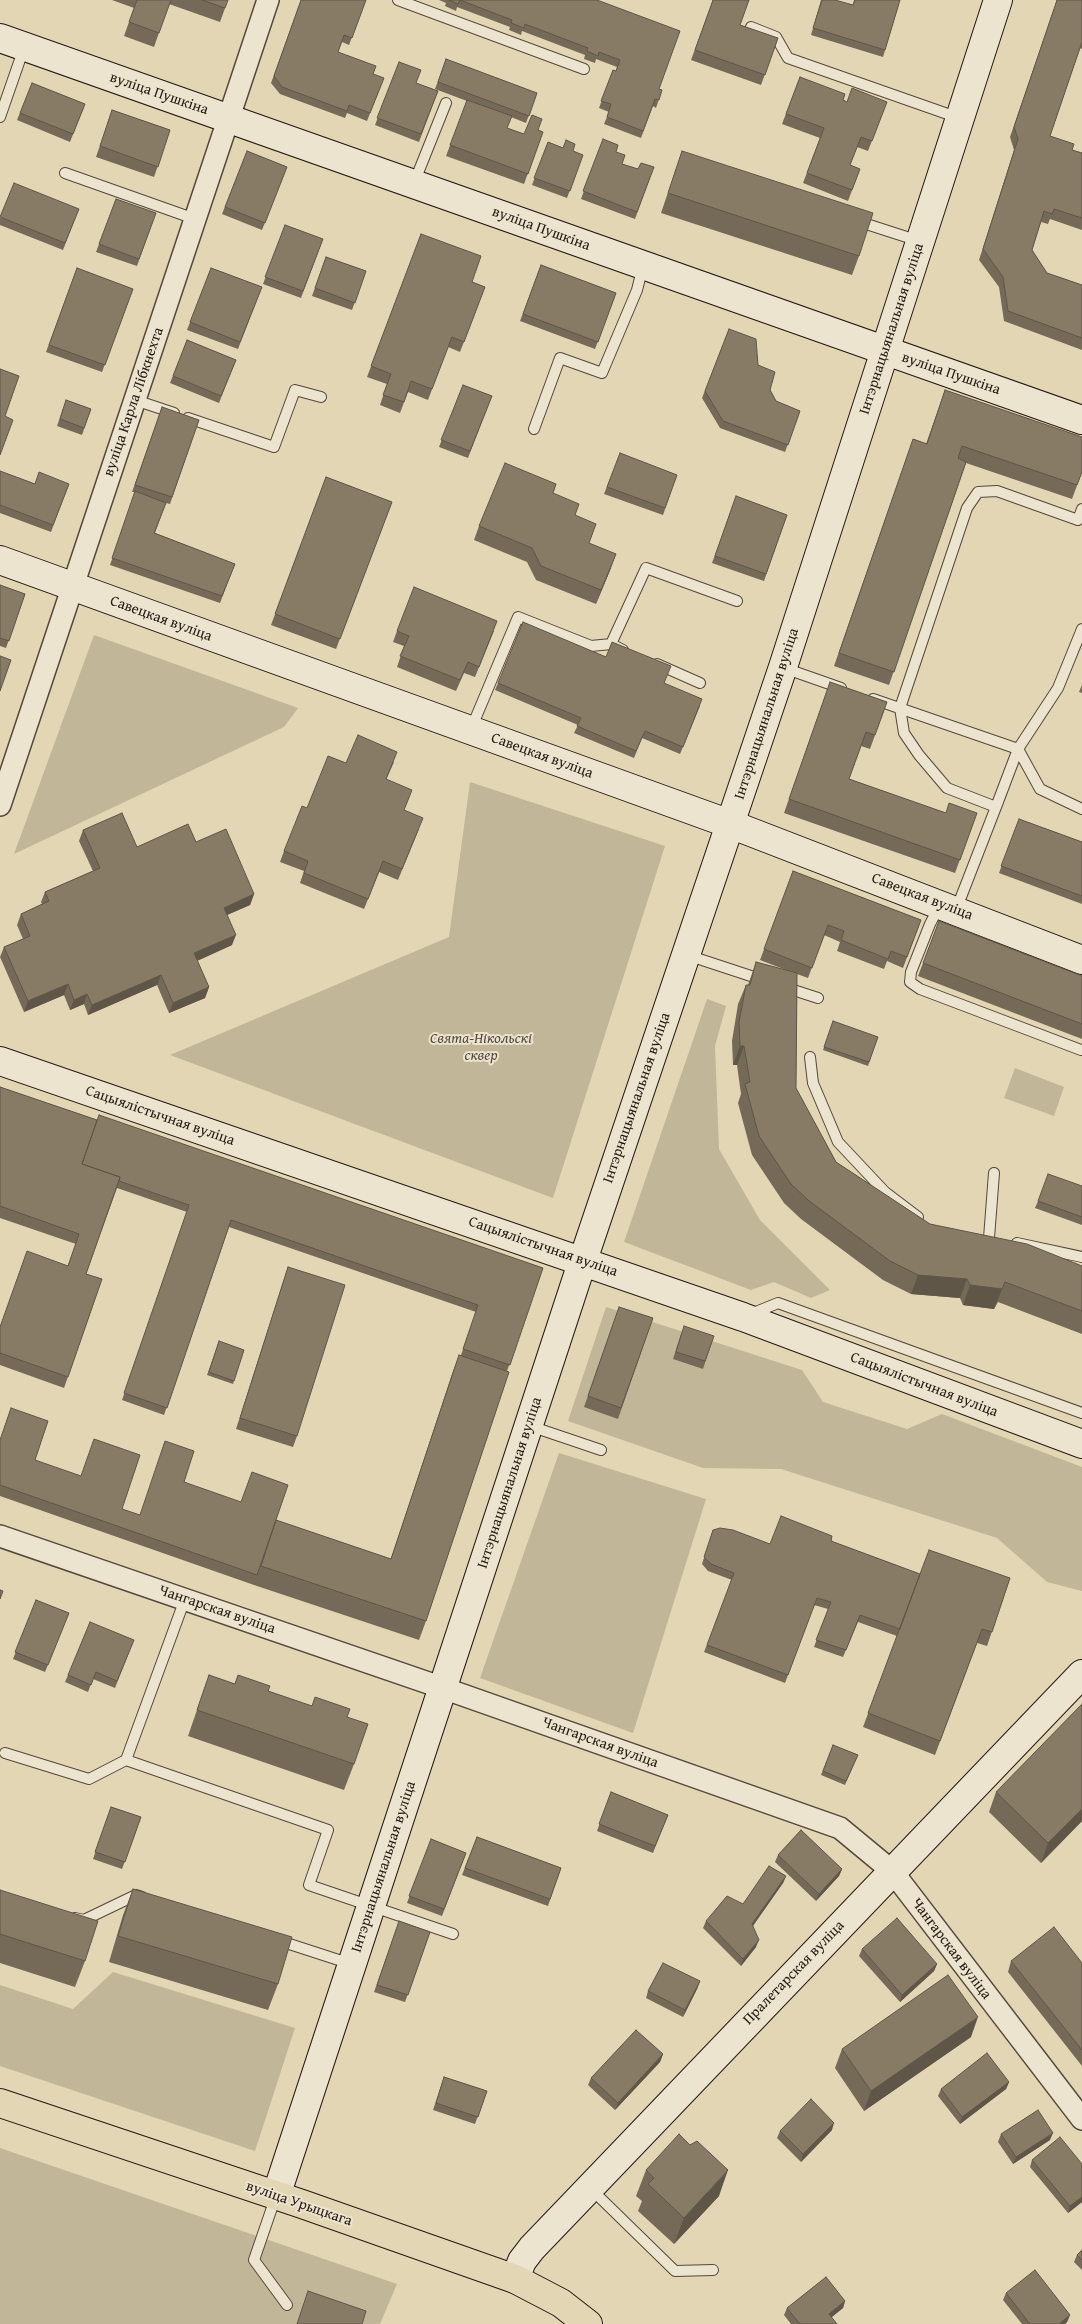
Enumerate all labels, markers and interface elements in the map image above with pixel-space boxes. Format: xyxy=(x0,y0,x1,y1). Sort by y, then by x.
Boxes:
street label: вуліца Пушкіна xyxy=(107,69,211,119)
street label: вуліца Пушкіна xyxy=(490,203,592,255)
street label: Інтэрнацыянальная вуліца xyxy=(856,241,928,417)
street label: вуліца Карла Лібкнехта xyxy=(100,325,168,479)
street label: вуліца Пушкіна xyxy=(899,349,1003,399)
street label: Савецкая вуліца xyxy=(108,592,214,646)
street label: Інтэрнацыянальная вуліца xyxy=(731,626,803,802)
street label: Савецкая вуліца xyxy=(489,729,595,783)
street label: Савецкая вуліца xyxy=(869,869,975,925)
street label: Інтэрнацыянальная вуліца xyxy=(599,1010,675,1186)
park label: Свята-Нікольскі сквер xyxy=(430,1030,532,1065)
street label: Сацыялістычная вуліца xyxy=(83,1082,237,1150)
street label: Сацыялістычная вуліца xyxy=(466,1213,620,1281)
street label: Сацыялістычная вуліца xyxy=(848,1349,1000,1421)
street label: Інтэрнацыянальная вуліца xyxy=(474,1395,546,1571)
street label: Чангарская вуліца xyxy=(156,1582,278,1638)
street label: Чангарская вуліца xyxy=(539,1714,661,1772)
street label: Інтэрнацыянальная вуліца xyxy=(348,1779,420,1955)
street label: Чангарская вуліца xyxy=(907,1895,995,2003)
street label: Пралетарская вуліца xyxy=(739,1917,849,2029)
street label: вуліца Урыцкага xyxy=(244,2177,354,2231)

